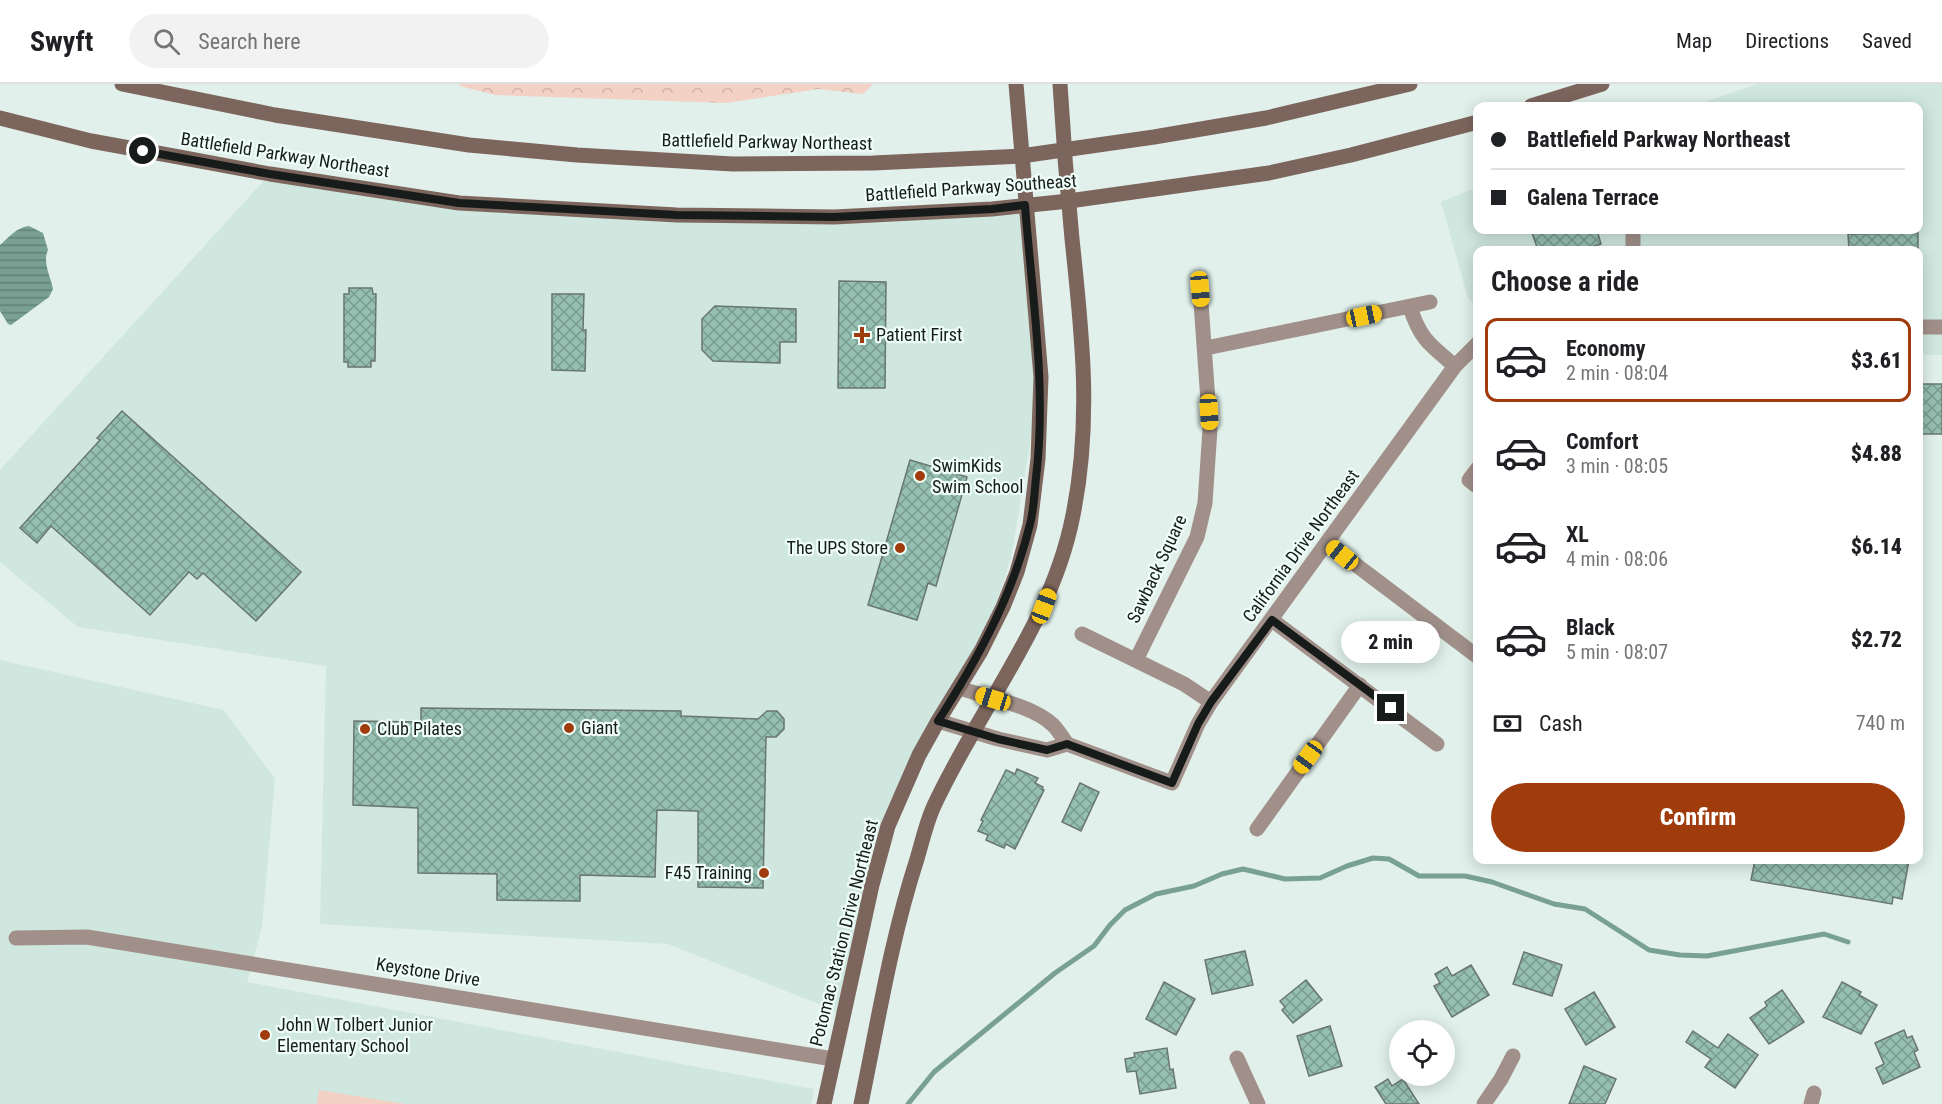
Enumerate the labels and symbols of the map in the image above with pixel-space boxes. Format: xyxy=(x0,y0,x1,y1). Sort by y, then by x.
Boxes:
street label: Battlefield Parkway Northeast xyxy=(179,128,391,181)
street label: Battlefield Parkway Northeast xyxy=(661,129,873,154)
route start xyxy=(129,137,156,164)
street label: Battlefield Parkway Southeast xyxy=(865,170,1077,205)
car xyxy=(1189,270,1211,308)
car xyxy=(1345,303,1383,329)
place label: Patient First xyxy=(876,324,962,345)
marker: Patient First xyxy=(853,326,871,344)
car xyxy=(1199,394,1219,430)
place label: SwimKids Swim School xyxy=(932,455,1023,497)
street label: California Drive Northeast xyxy=(1238,465,1363,626)
marker: SwimKids Swim School xyxy=(913,469,927,483)
street label: Sawback Square xyxy=(1122,511,1191,626)
place label: The UPS Store xyxy=(787,537,888,558)
car xyxy=(1322,537,1362,573)
marker: The UPS Store xyxy=(893,541,907,555)
car xyxy=(1029,586,1059,626)
callout: 2 min xyxy=(1342,621,1440,663)
car xyxy=(973,685,1013,713)
route end xyxy=(1377,694,1404,721)
place label: Giant xyxy=(581,717,618,738)
place label: Club Pilates xyxy=(377,718,462,739)
marker: Giant xyxy=(562,721,576,735)
marker: Club Pilates xyxy=(358,722,372,736)
car xyxy=(1290,737,1326,777)
street label: Potomac Station Drive Northeast xyxy=(805,817,882,1049)
place label: F45 Training xyxy=(665,862,752,883)
marker: F45 Training xyxy=(757,866,771,880)
street label: Keystone Drive xyxy=(375,953,482,990)
place label: John W Tolbert Junior Elementary School xyxy=(277,1014,433,1056)
marker: John W Tolbert Junior Elementary School xyxy=(258,1028,272,1042)

